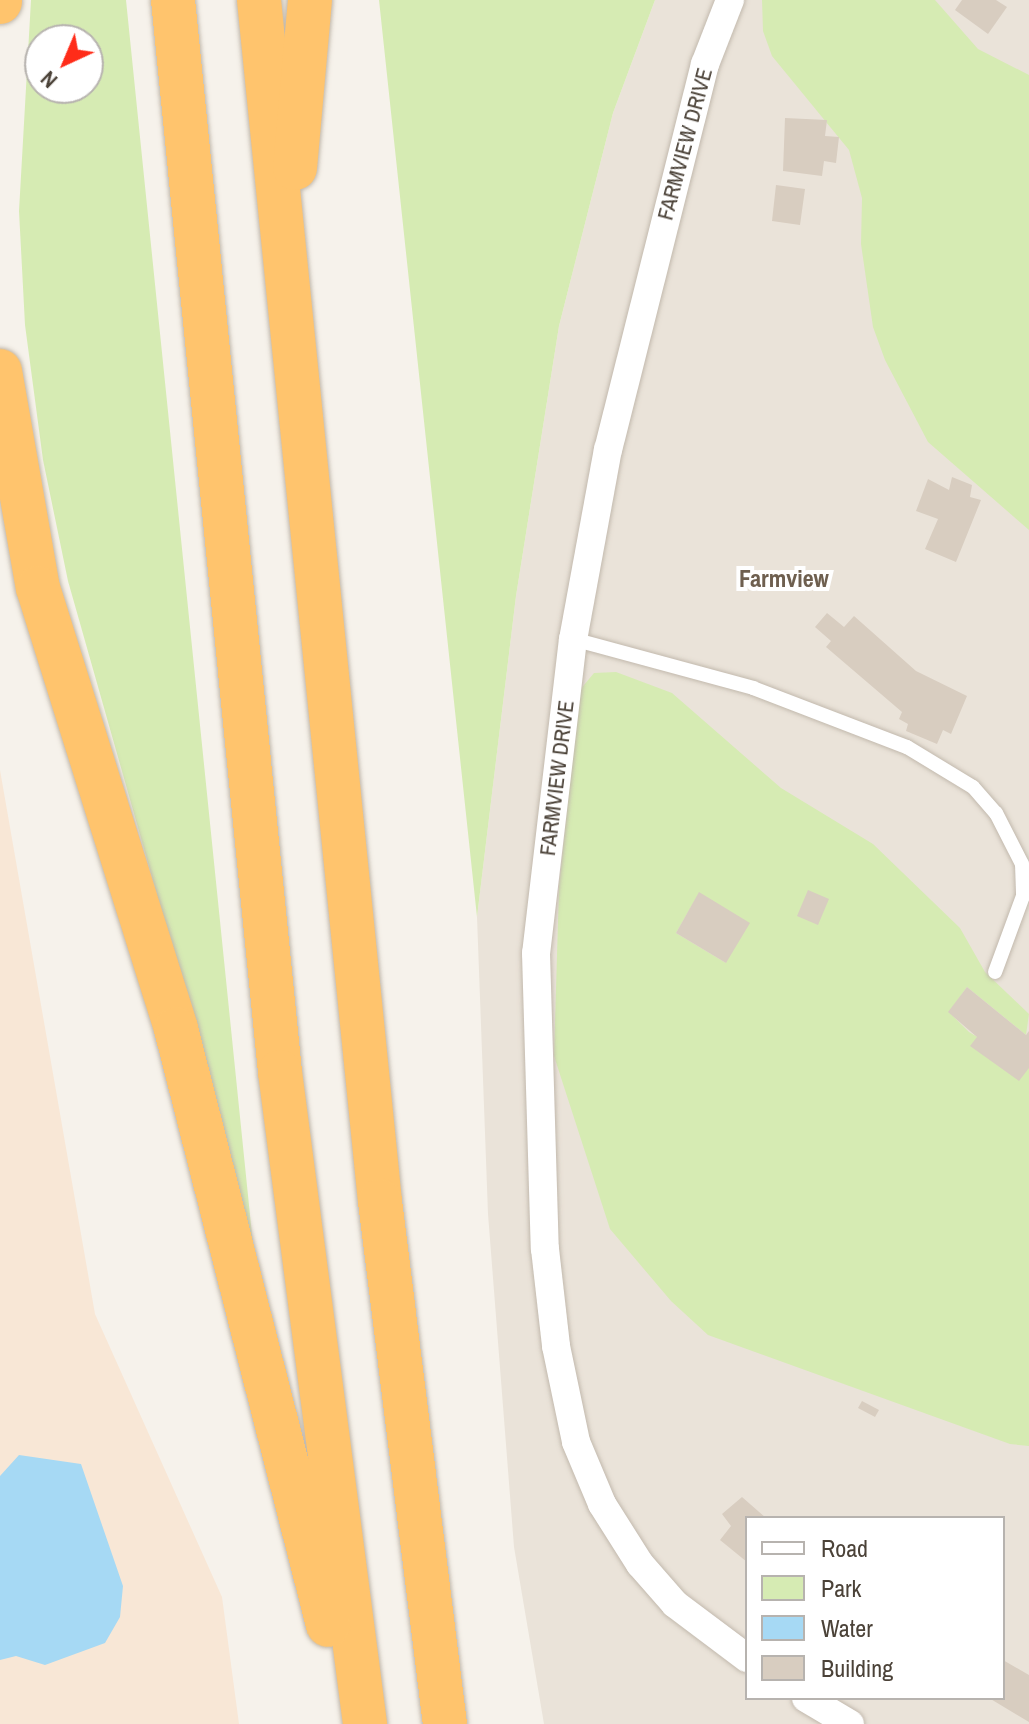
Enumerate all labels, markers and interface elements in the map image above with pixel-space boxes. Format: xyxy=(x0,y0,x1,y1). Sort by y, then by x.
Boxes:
north arrow xyxy=(24,24,104,104)
text: N xyxy=(34,65,64,95)
street label: FARMVIEW DRIVE xyxy=(652,65,718,223)
district label: Farmview xyxy=(739,565,829,593)
street label: FARMVIEW DRIVE xyxy=(534,699,580,857)
legend xyxy=(745,1516,1005,1700)
text: Road xyxy=(821,1532,868,1564)
text: Park xyxy=(821,1572,861,1604)
text: Water xyxy=(821,1612,873,1644)
text: Building xyxy=(821,1652,893,1684)

